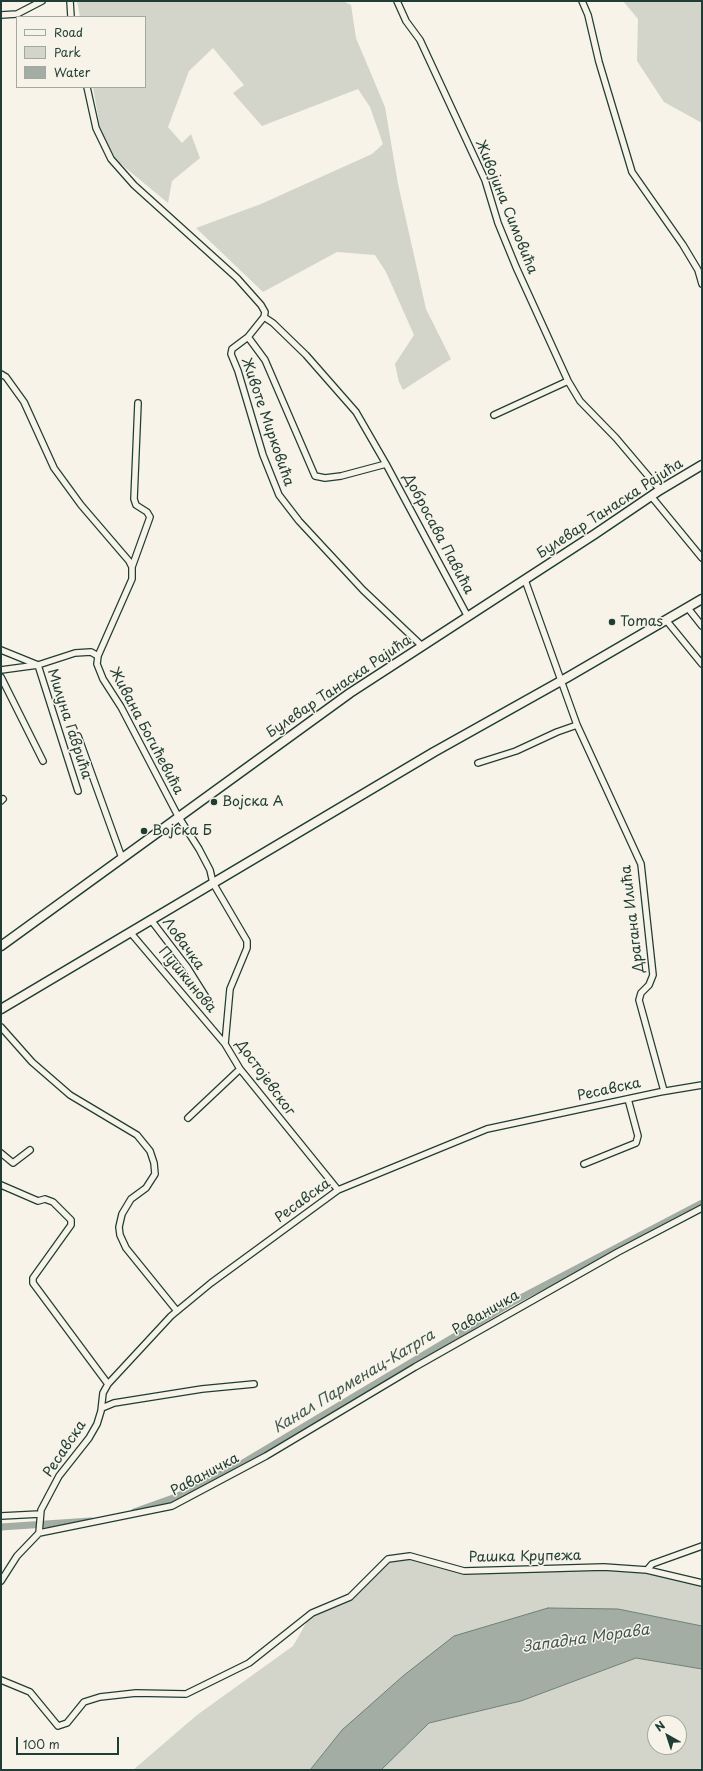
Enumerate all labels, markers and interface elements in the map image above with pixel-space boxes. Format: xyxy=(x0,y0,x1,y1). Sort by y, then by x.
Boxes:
legend xyxy=(16,16,146,88)
text: Road xyxy=(54,23,83,41)
text: Park xyxy=(54,43,81,61)
text: Water xyxy=(54,63,90,81)
street label: Живојина Симовића xyxy=(471,137,541,277)
street label: Животе Мирковића xyxy=(237,356,297,488)
street label: Булевар Танаска Рајића xyxy=(534,455,686,563)
street label: Добросава Павића xyxy=(399,471,477,597)
place label: Tomas xyxy=(620,614,663,630)
marker: Tomas xyxy=(607,617,617,627)
street label: Булевар Танаска Рајића xyxy=(263,632,415,742)
street label: Живана Богићевића xyxy=(105,664,187,798)
street label: Милуна Гаврића xyxy=(43,667,95,781)
place label: Војска А xyxy=(222,794,283,810)
marker: Војска А xyxy=(209,797,219,807)
place label: Војска Б xyxy=(152,823,212,839)
marker: Војска Б xyxy=(139,826,149,836)
street label: Драгана Илића xyxy=(618,864,648,974)
street label: Ловачка xyxy=(159,915,207,973)
street label: Пушкинова xyxy=(154,944,220,1016)
street label: Достојевског xyxy=(232,1037,298,1119)
street label: Ресавска xyxy=(576,1075,642,1105)
street label: Ресавска xyxy=(272,1175,334,1227)
street label: Раваничка xyxy=(449,1287,523,1339)
water label: Канал Парменац-Катрга xyxy=(270,1327,438,1437)
street label: Ресавска xyxy=(40,1418,90,1480)
street label: Раваничка xyxy=(168,1450,242,1500)
street label: Рашка Крупежа xyxy=(469,1548,581,1566)
water label: Западна Морава xyxy=(522,1621,650,1657)
north arrow xyxy=(647,1715,687,1755)
text: N xyxy=(651,1717,668,1735)
scale bar xyxy=(18,1729,121,1755)
text: 100 m xyxy=(23,1735,60,1753)

